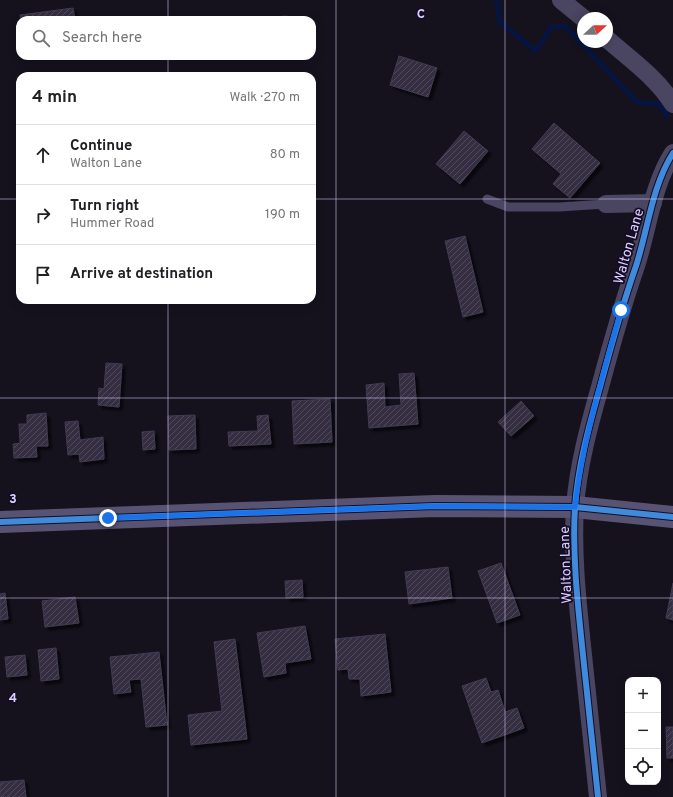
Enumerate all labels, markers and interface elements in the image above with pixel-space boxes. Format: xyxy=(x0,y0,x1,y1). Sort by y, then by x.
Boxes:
text: C xyxy=(417,7,425,23)
north arrow xyxy=(577,12,613,48)
search box xyxy=(16,16,316,60)
icon: search xyxy=(30,27,52,49)
text: Search here xyxy=(62,29,142,48)
text: 4 min xyxy=(32,87,77,109)
text: Walk · 270 m xyxy=(230,90,300,106)
text: Continue xyxy=(70,137,132,156)
icon: ahead xyxy=(32,144,54,166)
text: 80 m xyxy=(270,147,300,163)
text: Walton Lane xyxy=(70,156,142,172)
text: Turn right xyxy=(70,197,139,216)
icon: right xyxy=(32,204,54,226)
text: 190 m xyxy=(265,207,300,223)
street label: Walton Lane xyxy=(611,207,648,286)
text: Hummer Road xyxy=(70,216,154,232)
icon: arrive xyxy=(32,264,54,286)
text: Arrive at destination xyxy=(70,265,213,284)
route start xyxy=(612,301,630,319)
text: 3 xyxy=(9,492,17,508)
route end xyxy=(99,509,117,527)
street label: Walton Lane xyxy=(557,526,576,604)
map controls xyxy=(625,677,661,785)
button: + xyxy=(625,677,661,713)
text: 4 xyxy=(9,691,17,707)
button: − xyxy=(625,713,661,749)
button: locate xyxy=(625,749,661,785)

